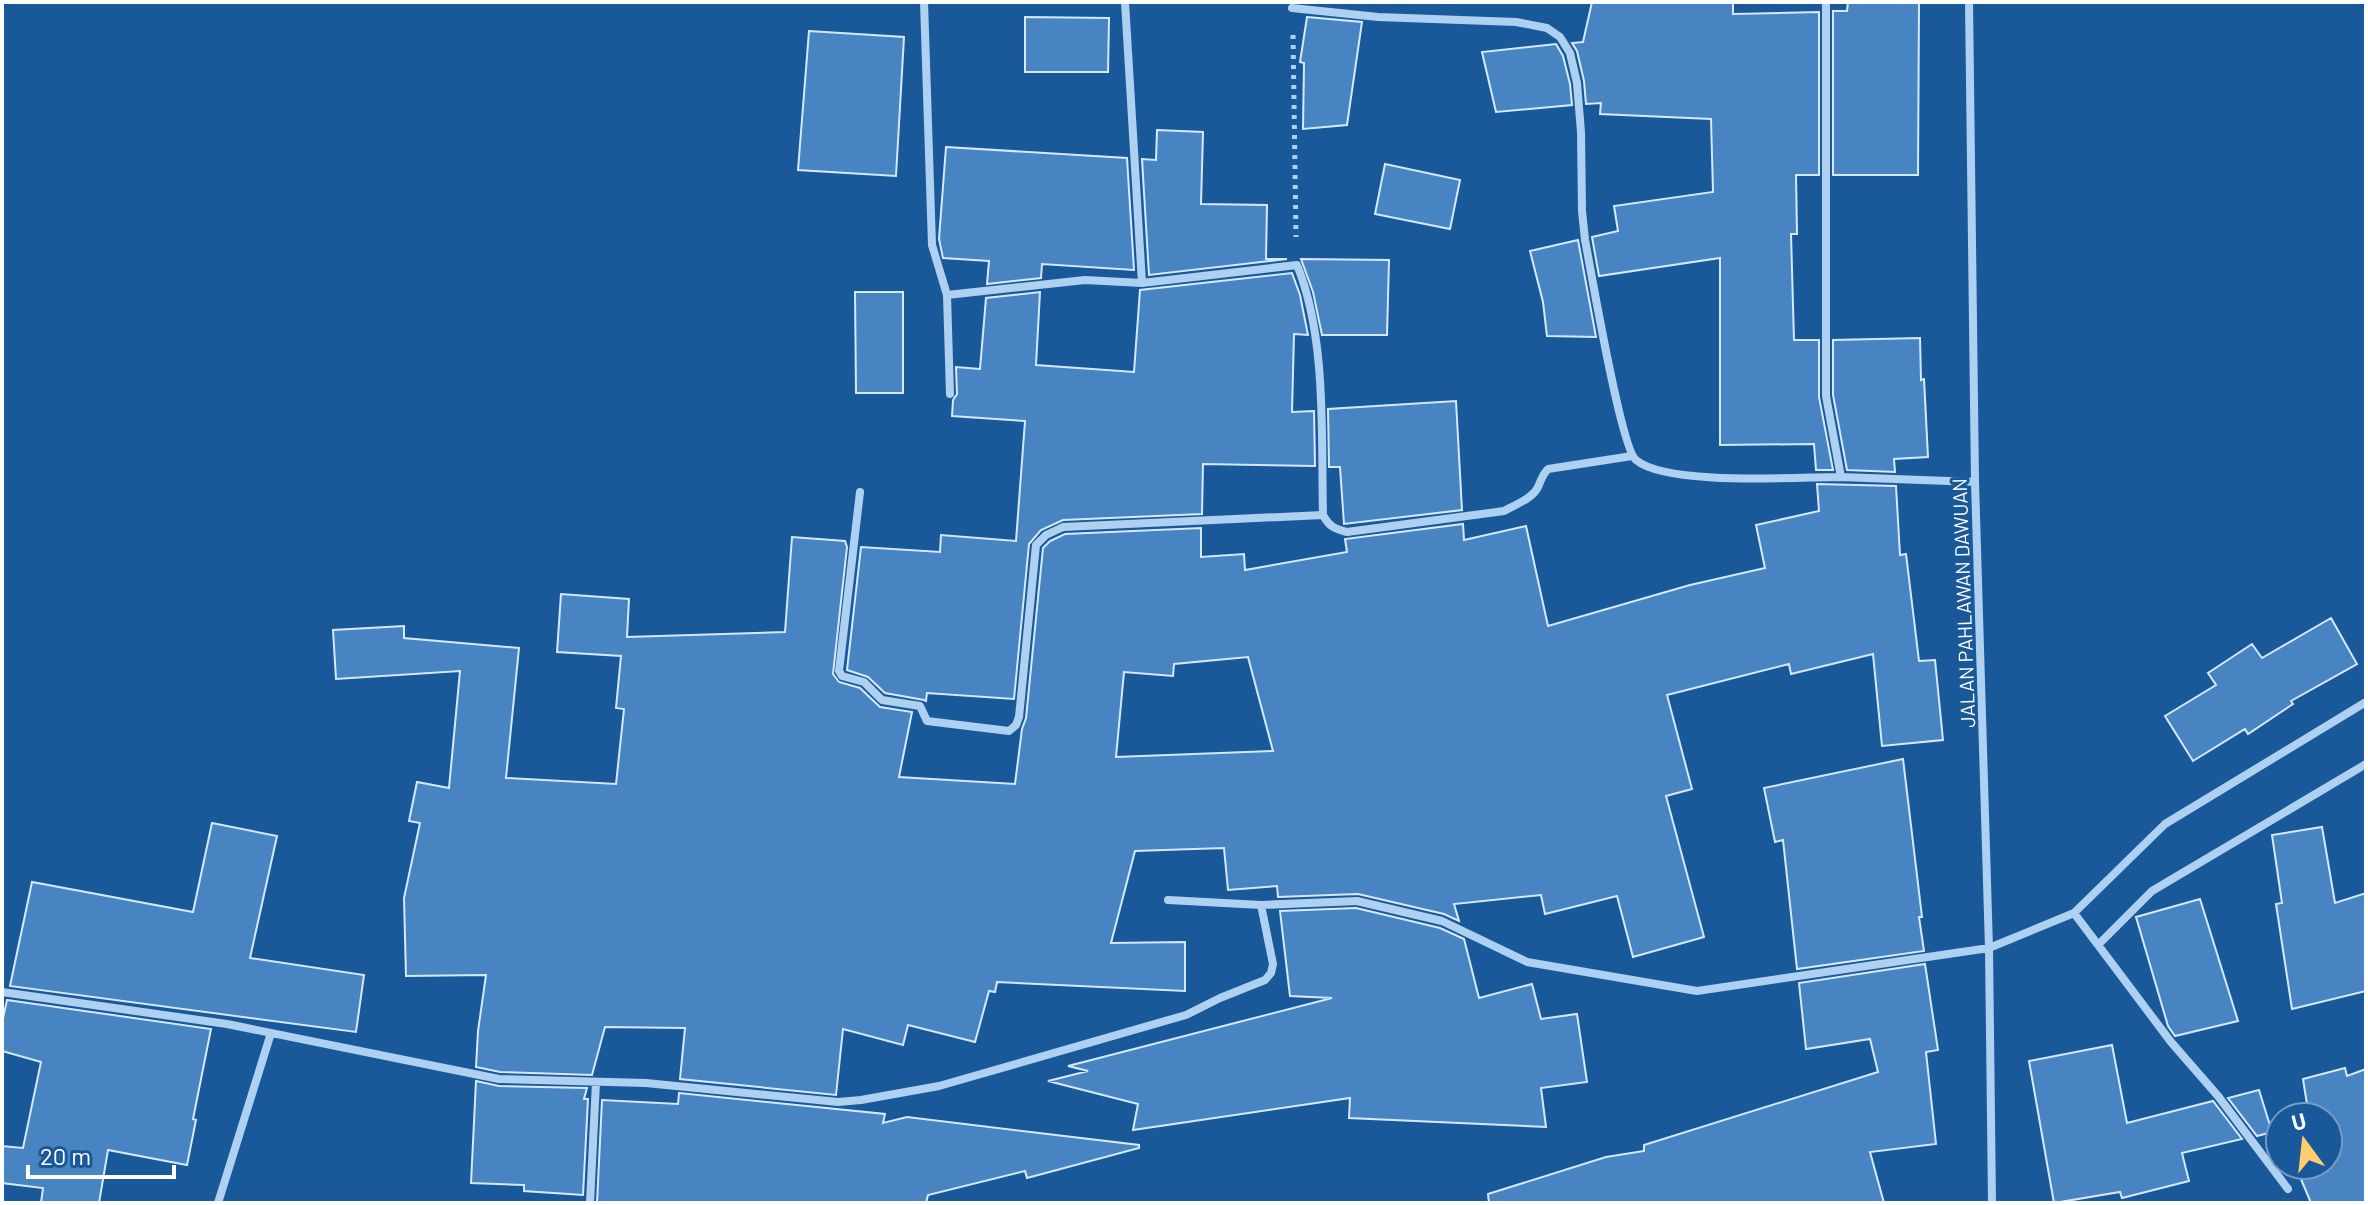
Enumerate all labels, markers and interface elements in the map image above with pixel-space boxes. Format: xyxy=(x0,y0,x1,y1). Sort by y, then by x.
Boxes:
street label: JALAN PAHLAWAN DAWUAN xyxy=(1947,478,1979,728)
north arrow xyxy=(2264,1101,2344,1181)
text: U xyxy=(2289,1106,2309,1135)
scale bar xyxy=(28,1129,174,1179)
text: 20 m xyxy=(40,1141,91,1170)

